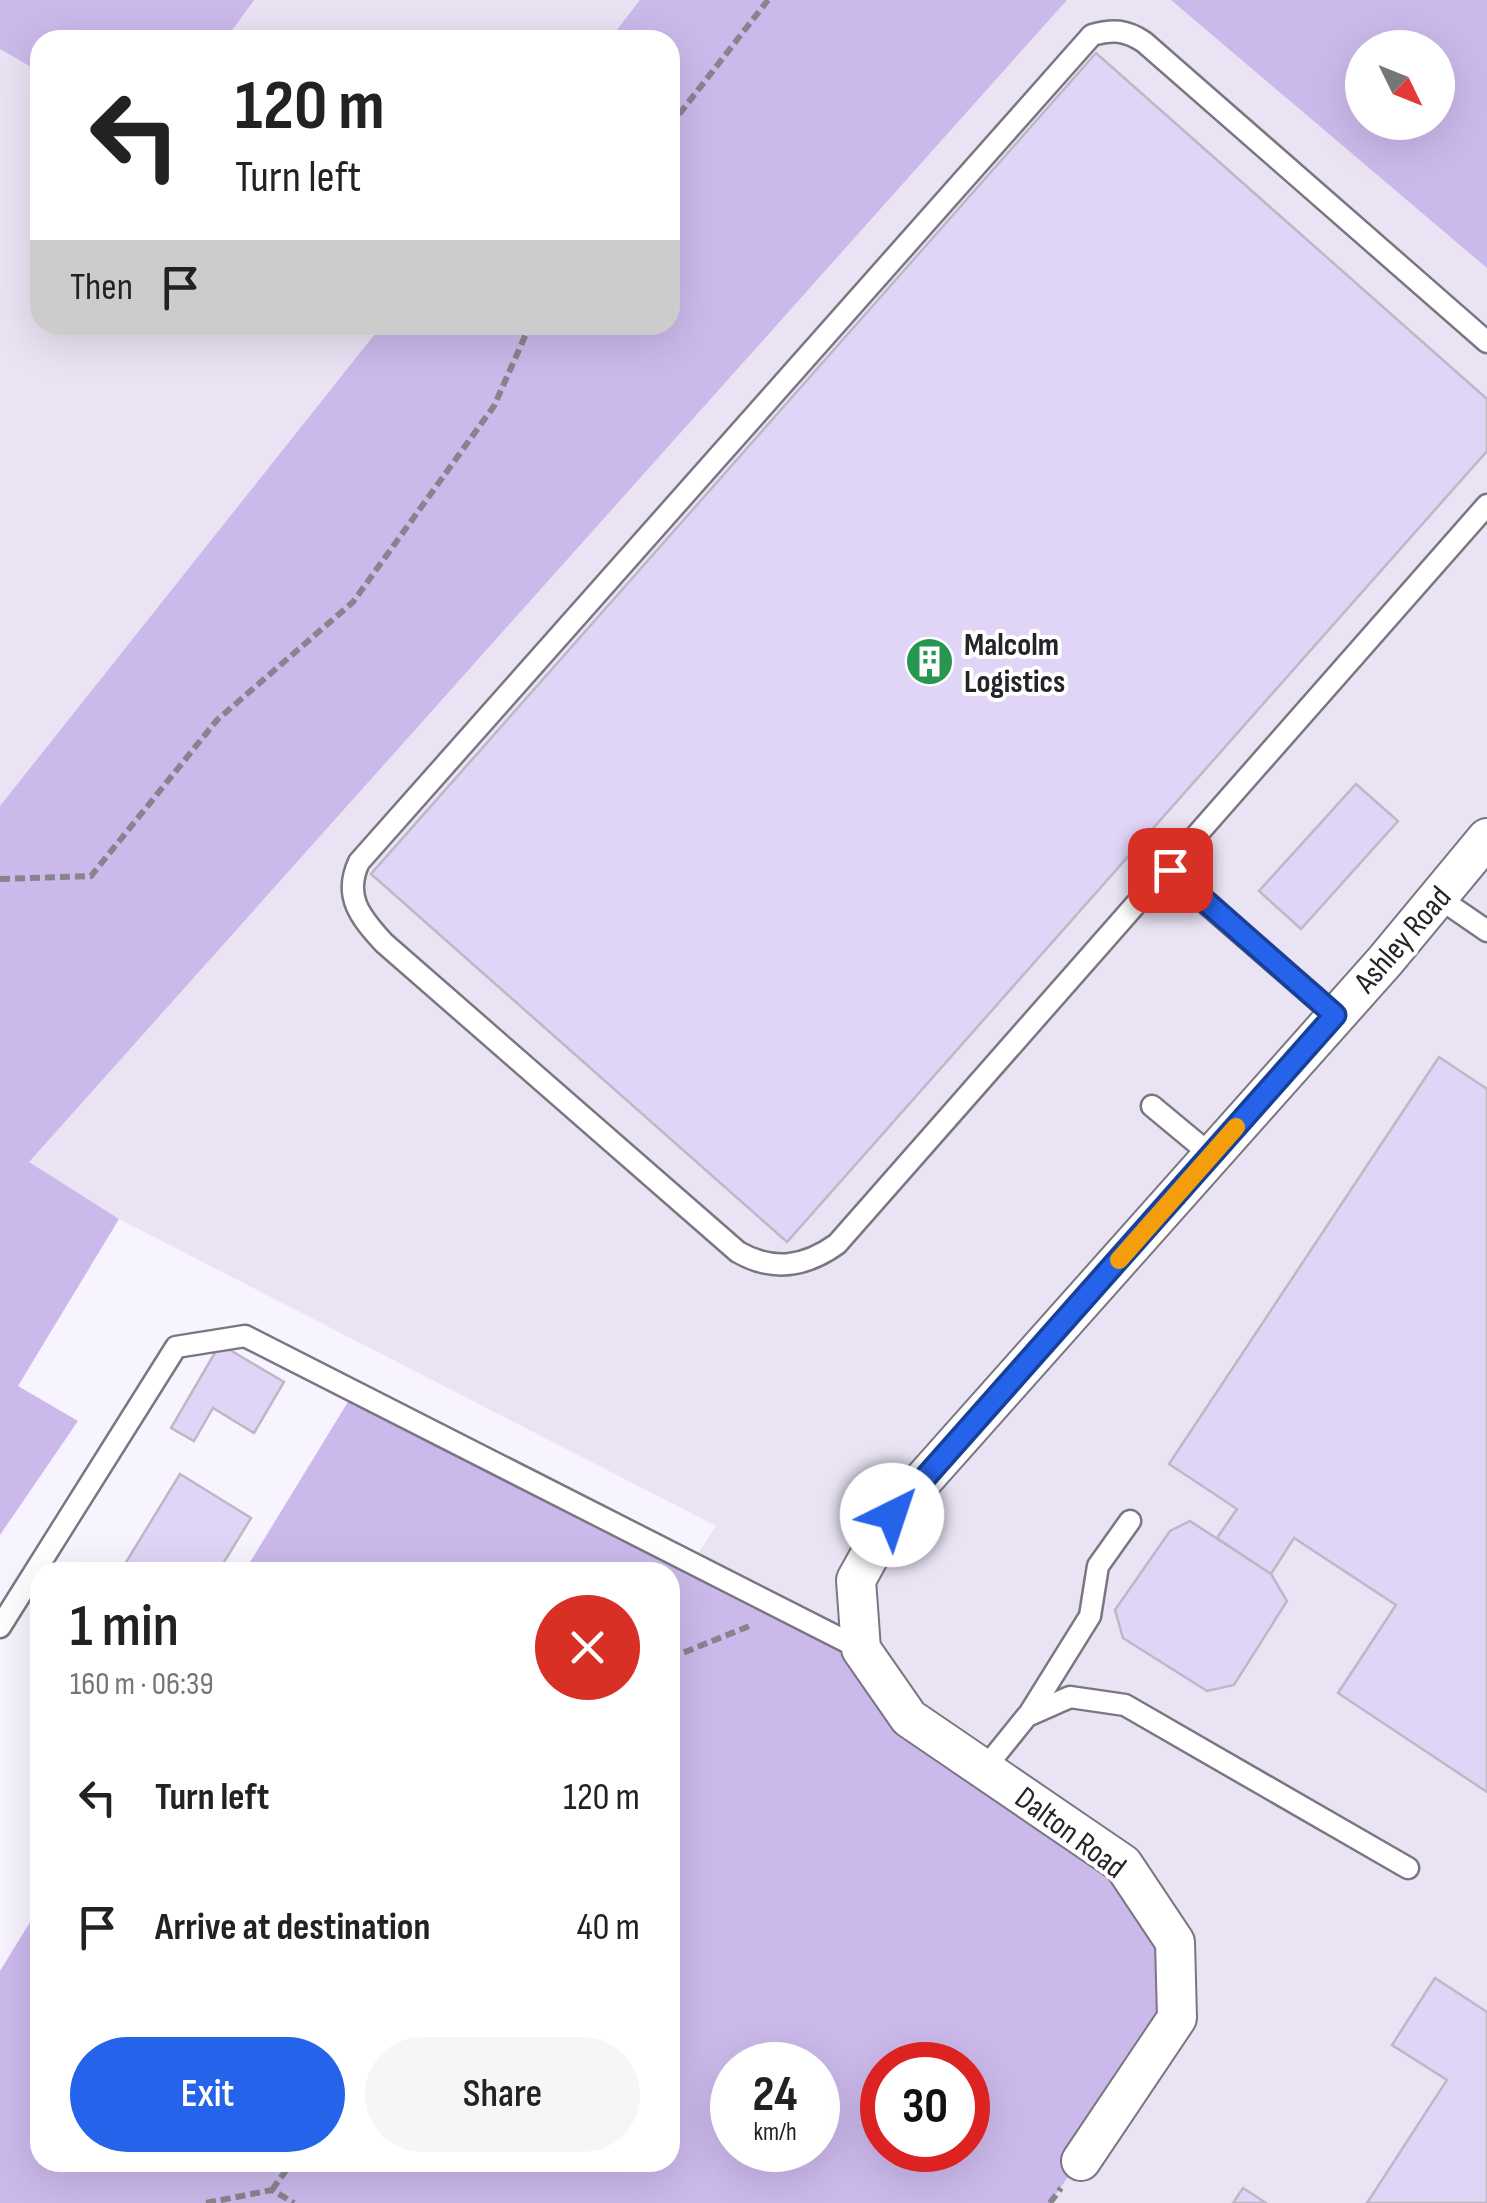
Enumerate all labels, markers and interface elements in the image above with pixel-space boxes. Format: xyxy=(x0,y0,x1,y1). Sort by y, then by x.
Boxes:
north arrow xyxy=(1345,30,1455,140)
map controls xyxy=(1345,30,1455,140)
text: 120 m xyxy=(235,65,385,149)
icon: left xyxy=(70,70,200,200)
text: Turn left xyxy=(235,150,361,205)
icon: arrive xyxy=(153,260,208,315)
text: Then xyxy=(70,265,133,310)
place label: Malcolm Logistics xyxy=(964,626,1065,702)
building icon: Malcolm Logistics xyxy=(903,636,955,688)
pin xyxy=(1128,828,1213,913)
icon: arrive xyxy=(1143,843,1198,898)
street label: Ashley Road xyxy=(1346,879,1460,1002)
position arrow xyxy=(840,1463,944,1567)
text: 1 min xyxy=(70,1591,179,1663)
button: close xyxy=(535,1595,640,1700)
text: 160 m · 06:39 xyxy=(70,1665,214,1704)
icon: left xyxy=(70,1770,125,1825)
text: Turn left xyxy=(155,1775,269,1820)
text: 120 m xyxy=(563,1775,640,1820)
street label: Dalton Road xyxy=(1007,1779,1133,1887)
icon: arrive xyxy=(70,1900,125,1955)
text: Arrive at destination xyxy=(155,1905,430,1950)
text: 40 m xyxy=(577,1905,640,1950)
button: Exit xyxy=(70,2037,345,2152)
button: Share xyxy=(365,2037,640,2152)
speed limit sign: 30 xyxy=(860,2042,990,2172)
text: 24 xyxy=(753,2065,797,2125)
text: km/h xyxy=(753,2117,797,2148)

